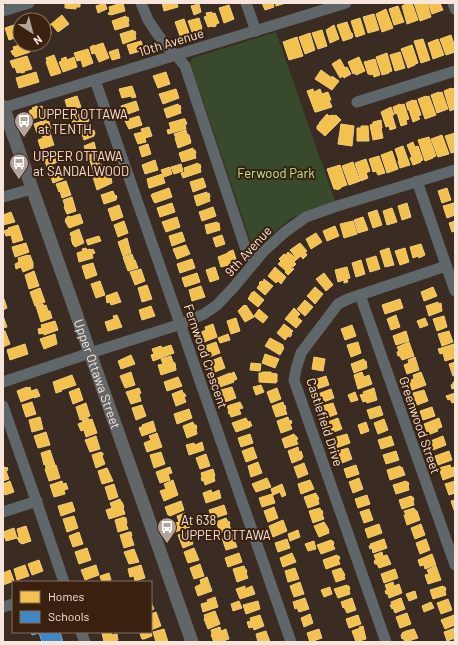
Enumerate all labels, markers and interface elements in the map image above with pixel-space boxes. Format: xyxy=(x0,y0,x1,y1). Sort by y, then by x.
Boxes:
north arrow xyxy=(12,12,52,52)
street label: 10th Avenue xyxy=(136,24,206,60)
text: N xyxy=(31,33,45,48)
place label: UPPER OTTAWA at TENTH xyxy=(38,106,128,137)
bus stop icon: UPPER OTTAWA at TENTH xyxy=(13,110,35,138)
place label: UPPER OTTAWA at SANDALWOOD xyxy=(33,148,129,179)
bus stop icon: UPPER OTTAWA at SANDALWOOD xyxy=(8,152,30,180)
park label: Ferwood Park xyxy=(237,165,315,181)
street label: 9th Avenue xyxy=(221,222,275,280)
street label: Fernwood Crescent xyxy=(181,302,231,410)
street label: Upper Ottawa Street xyxy=(71,317,124,431)
street label: Greenwood Street xyxy=(396,374,444,476)
street label: Castlefield Drive xyxy=(303,376,347,468)
place label: At 638 UPPER OTTAWA xyxy=(181,512,271,543)
bus stop icon: At 638 UPPER OTTAWA xyxy=(156,516,178,544)
legend xyxy=(12,581,152,633)
text: Homes xyxy=(48,589,85,603)
text: Schools xyxy=(48,609,89,623)

